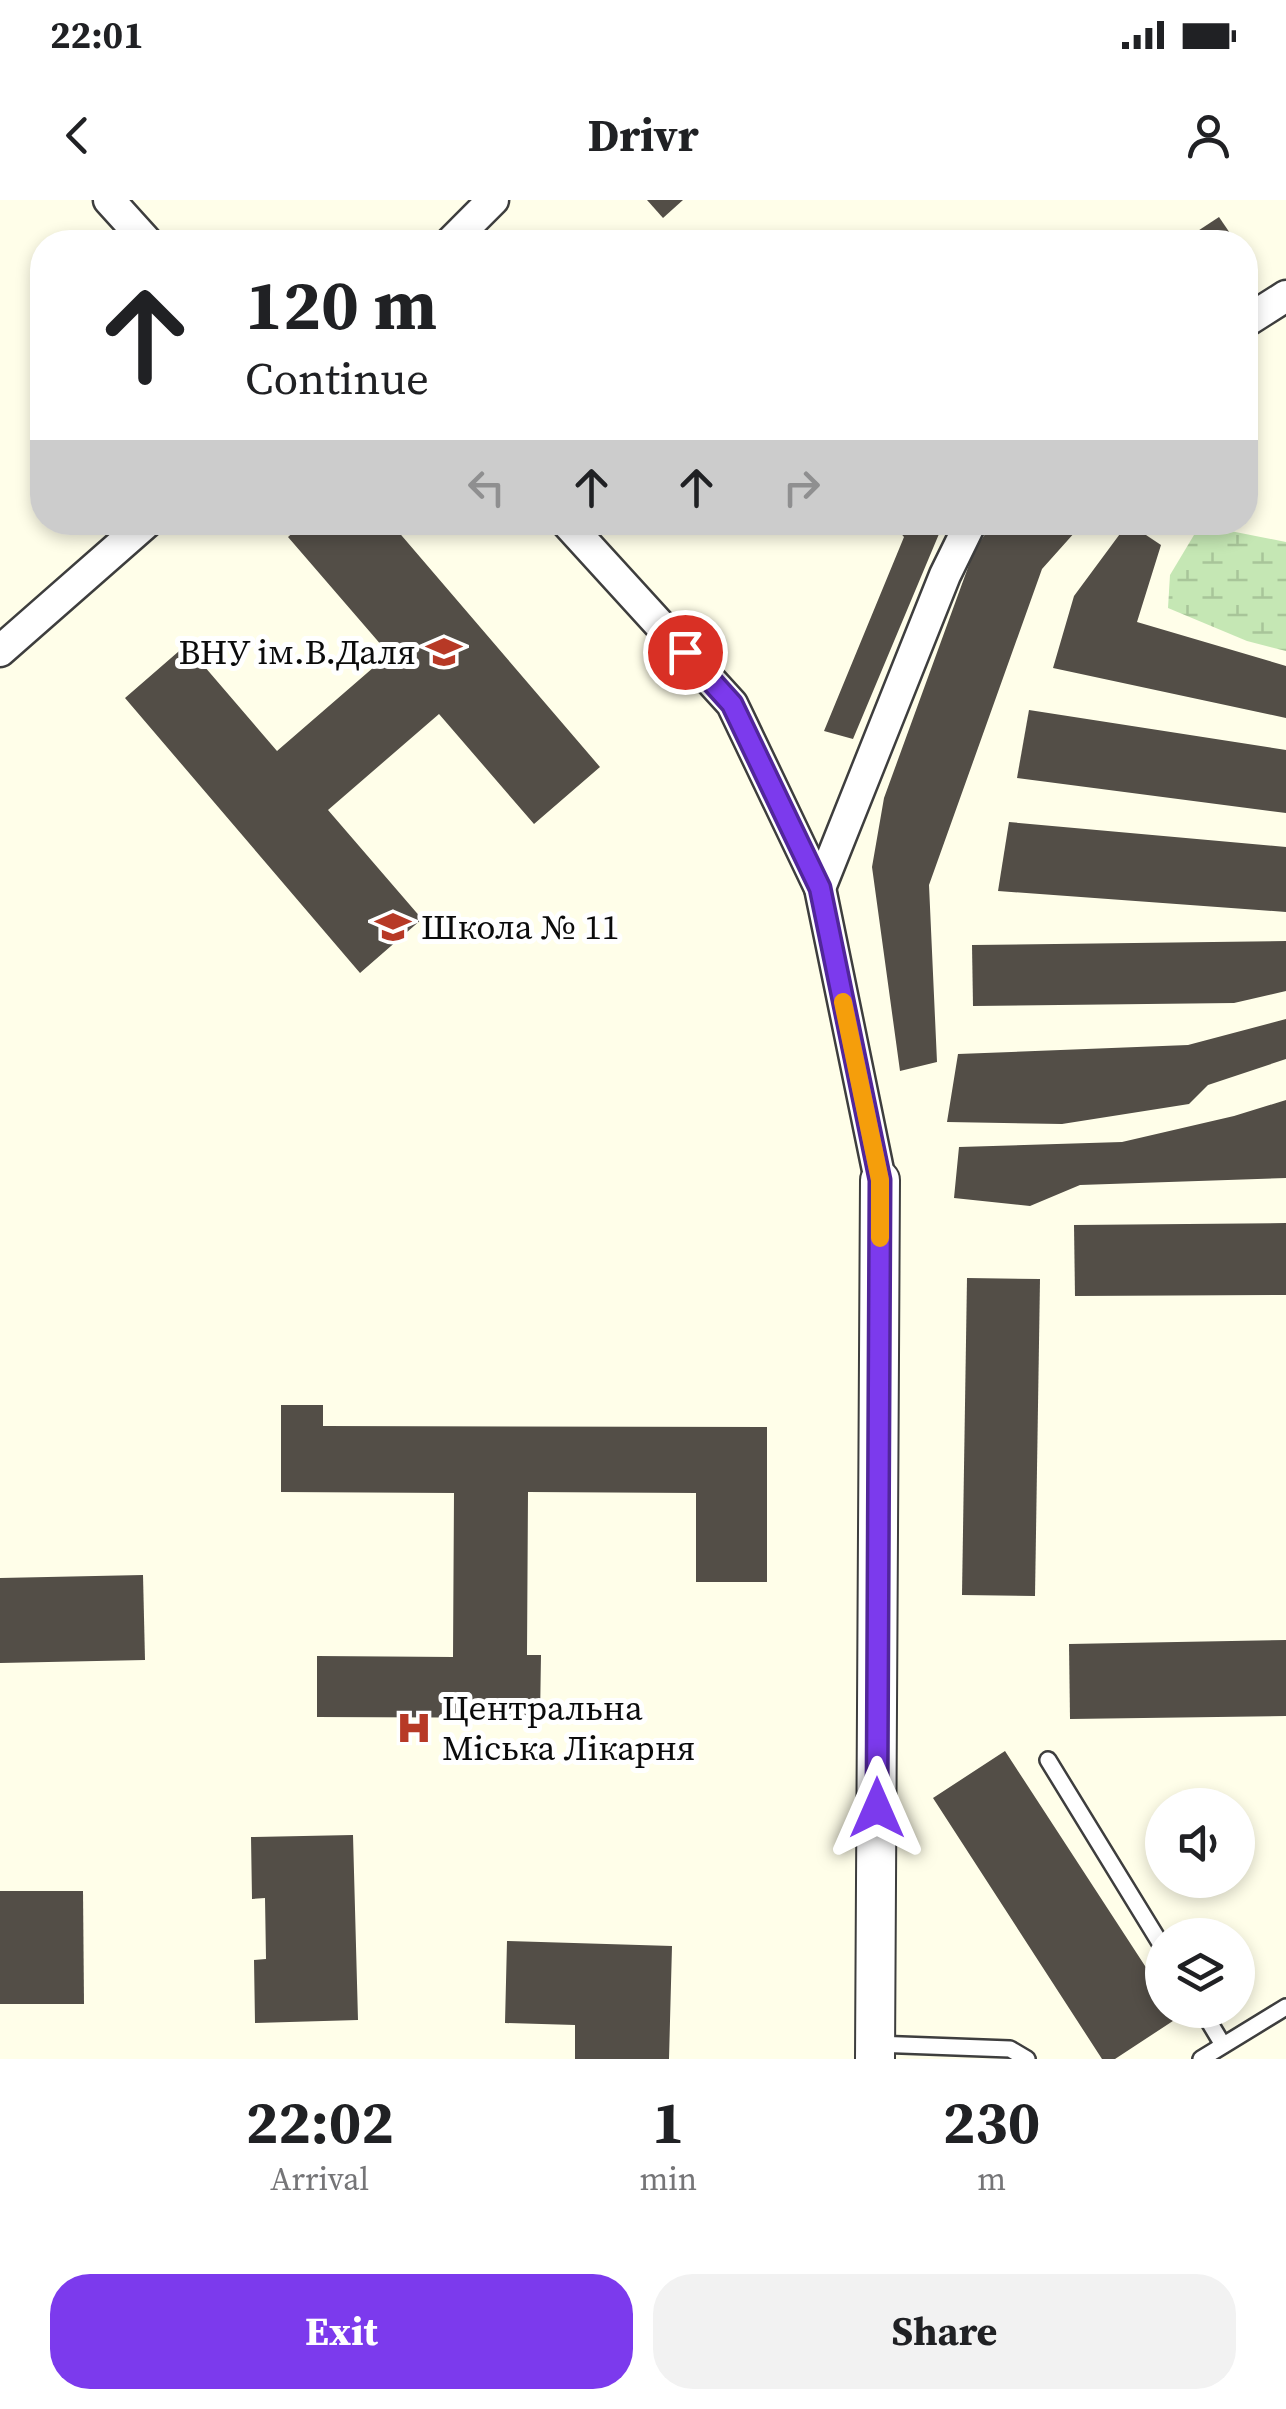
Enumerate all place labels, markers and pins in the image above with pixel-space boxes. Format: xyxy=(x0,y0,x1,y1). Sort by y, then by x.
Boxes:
pin xyxy=(643,610,728,695)
place label: ВНУ ім.В.Даля xyxy=(178,628,416,676)
school or university icon: ВНУ ім.В.Даля xyxy=(425,633,463,671)
place label: Школа № 11 xyxy=(421,903,619,951)
school or university icon: Школа № 11 xyxy=(374,908,412,946)
place label: Центральна Міська Лікарня xyxy=(442,1684,695,1772)
hospital icon: Центральна Міська Лікарня xyxy=(395,1709,433,1747)

